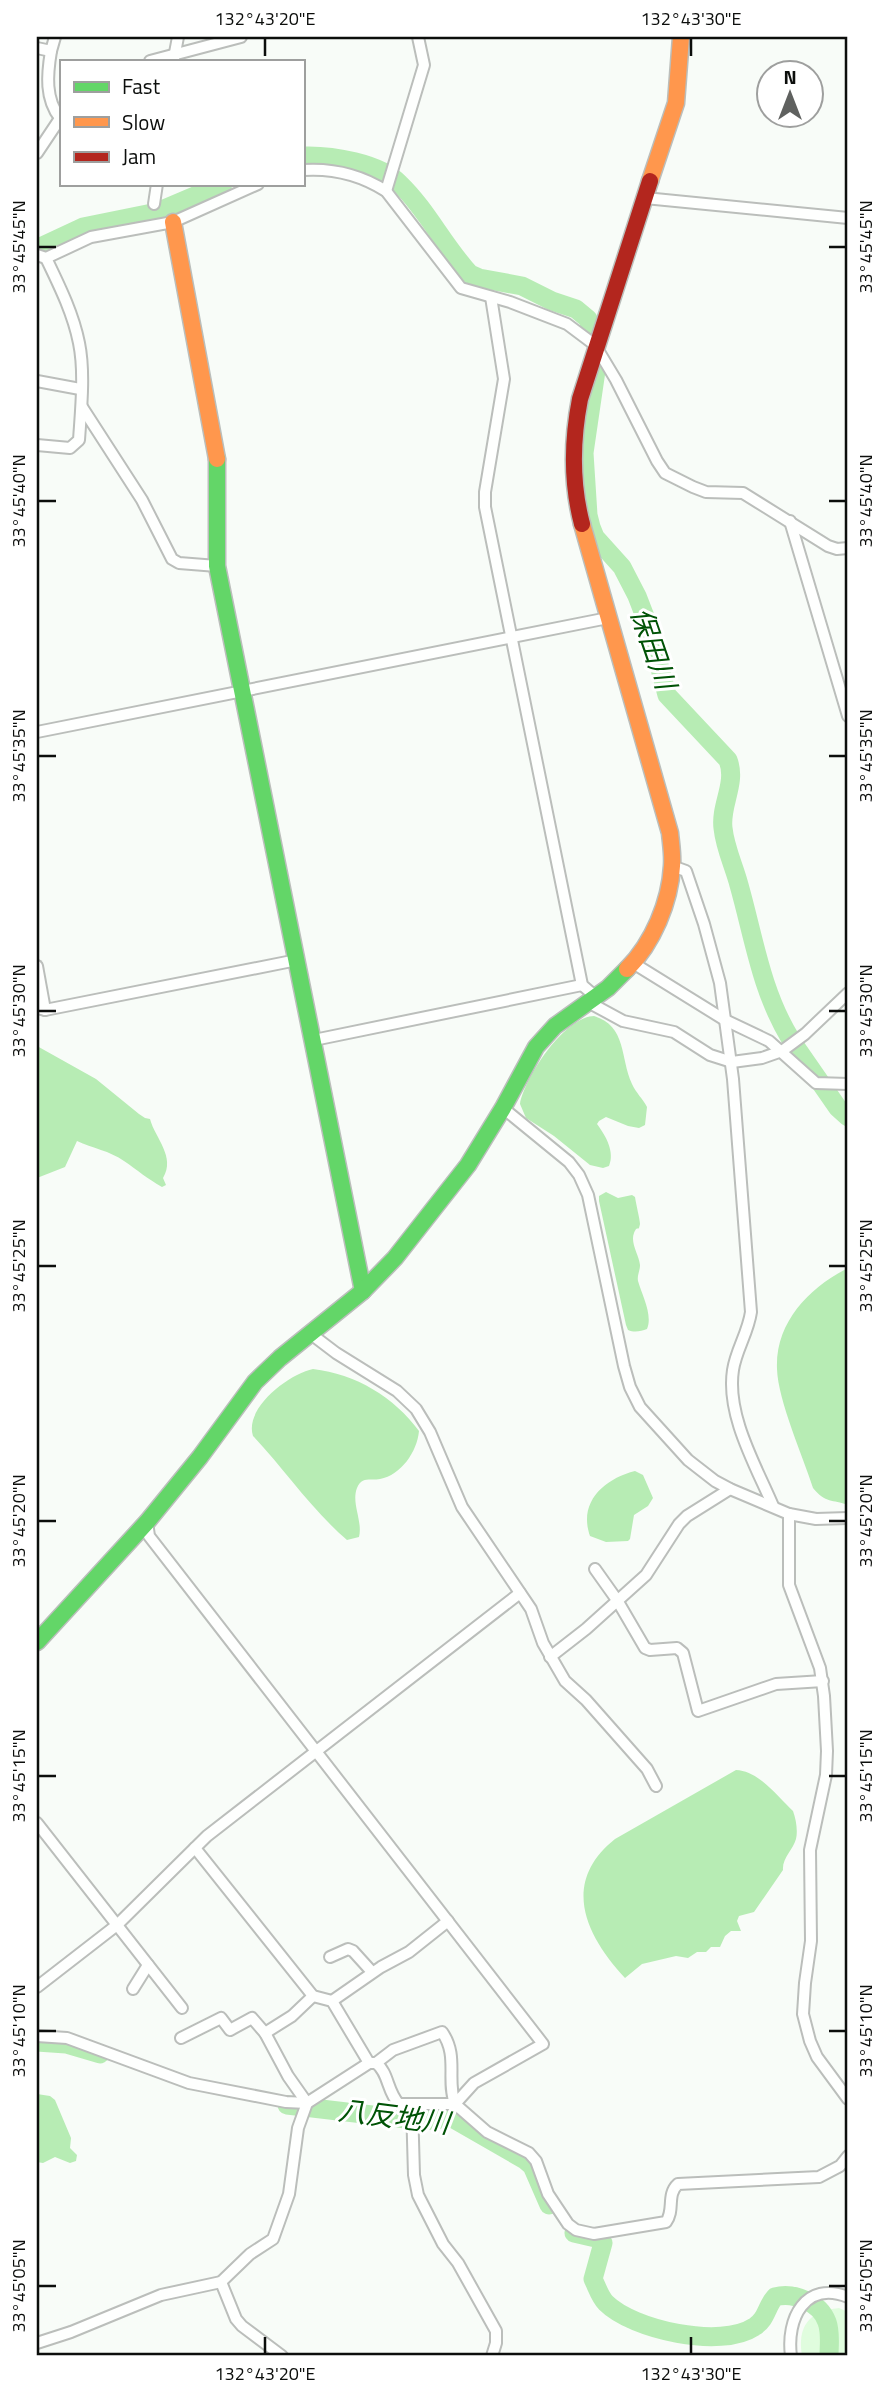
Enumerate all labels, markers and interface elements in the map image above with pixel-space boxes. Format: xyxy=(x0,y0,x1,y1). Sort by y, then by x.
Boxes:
text: 132°43'20"E xyxy=(214,5,316,32)
text: 132°43'30"E xyxy=(640,5,742,32)
legend xyxy=(60,60,304,186)
north arrow xyxy=(756,60,826,130)
text: N xyxy=(783,62,797,91)
text: Fast xyxy=(122,70,161,102)
text: Slow xyxy=(122,106,165,138)
text: Jam xyxy=(122,140,156,172)
text: 33°45'45"N xyxy=(5,200,32,294)
text: 33°45'45"N xyxy=(852,200,879,294)
text: 33°45'40"N xyxy=(5,454,32,548)
text: 33°45'40"N xyxy=(852,454,879,548)
water label: 保田川 xyxy=(620,601,689,698)
text: 33°45'35"N xyxy=(5,709,32,803)
text: 33°45'35"N xyxy=(852,709,879,803)
text: 33°45'30"N xyxy=(5,964,32,1058)
text: 33°45'30"N xyxy=(852,964,879,1058)
text: 33°45'25"N xyxy=(5,1219,32,1313)
text: 33°45'25"N xyxy=(852,1219,879,1313)
text: 33°45'20"N xyxy=(5,1474,32,1568)
text: 33°45'20"N xyxy=(852,1474,879,1568)
text: 33°45'15"N xyxy=(5,1729,32,1823)
text: 33°45'15"N xyxy=(852,1729,879,1823)
text: 33°45'10"N xyxy=(5,1984,32,2078)
text: 33°45'10"N xyxy=(852,1984,879,2078)
water label: 八反地川 xyxy=(336,2088,455,2145)
text: 33°45'05"N xyxy=(5,2239,32,2333)
text: 33°45'05"N xyxy=(852,2239,879,2333)
text: 132°43'20"E xyxy=(214,2360,316,2387)
text: 132°43'30"E xyxy=(640,2360,742,2387)

